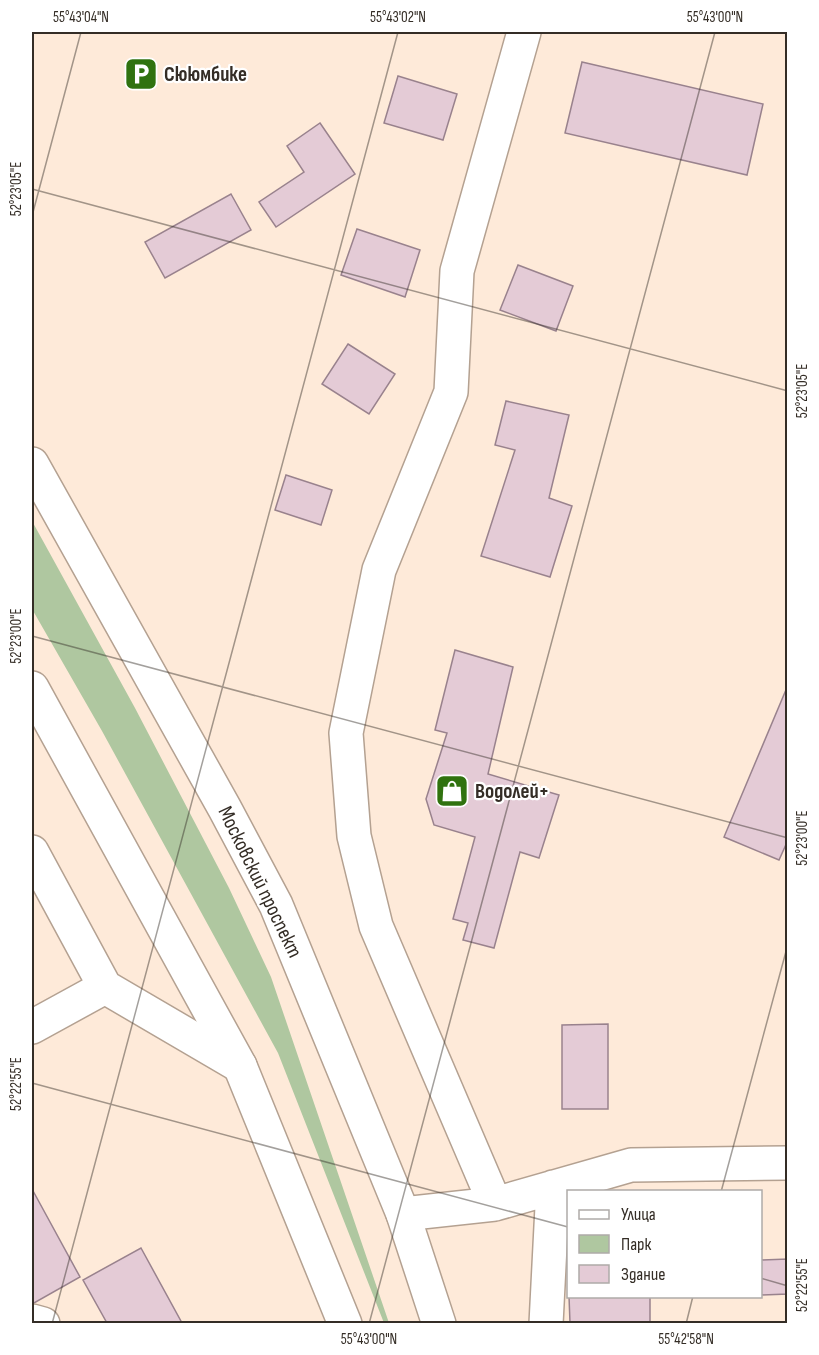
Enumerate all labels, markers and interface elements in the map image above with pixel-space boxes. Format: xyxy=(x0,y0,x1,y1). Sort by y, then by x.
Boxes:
text: 55°43'04"N xyxy=(53,8,109,27)
text: 55°43'02"N xyxy=(370,8,426,27)
text: 55°43'00"N xyxy=(687,8,743,27)
parking icon: Сююмбике xyxy=(123,56,159,92)
place label: Сююмбике xyxy=(164,62,247,87)
text: 52°23'05"E xyxy=(7,162,26,216)
text: 52°23'05"E xyxy=(793,364,812,418)
text: 52°23'00"E xyxy=(7,608,26,664)
shop icon: Водолей+ xyxy=(434,773,470,809)
place label: Водолей+ xyxy=(475,779,549,804)
street label: Московский проспект xyxy=(212,802,308,962)
text: 52°23'00"E xyxy=(793,810,812,866)
text: 52°22'55"E xyxy=(7,1057,26,1111)
legend xyxy=(567,1190,762,1298)
text: Улица xyxy=(621,1204,656,1225)
text: Парк xyxy=(621,1234,652,1255)
text: 52°22'55"E xyxy=(793,1258,812,1312)
text: Здание xyxy=(621,1264,666,1285)
text: 55°43'00"N xyxy=(341,1330,397,1349)
text: 55°42'58"N xyxy=(658,1330,714,1349)

